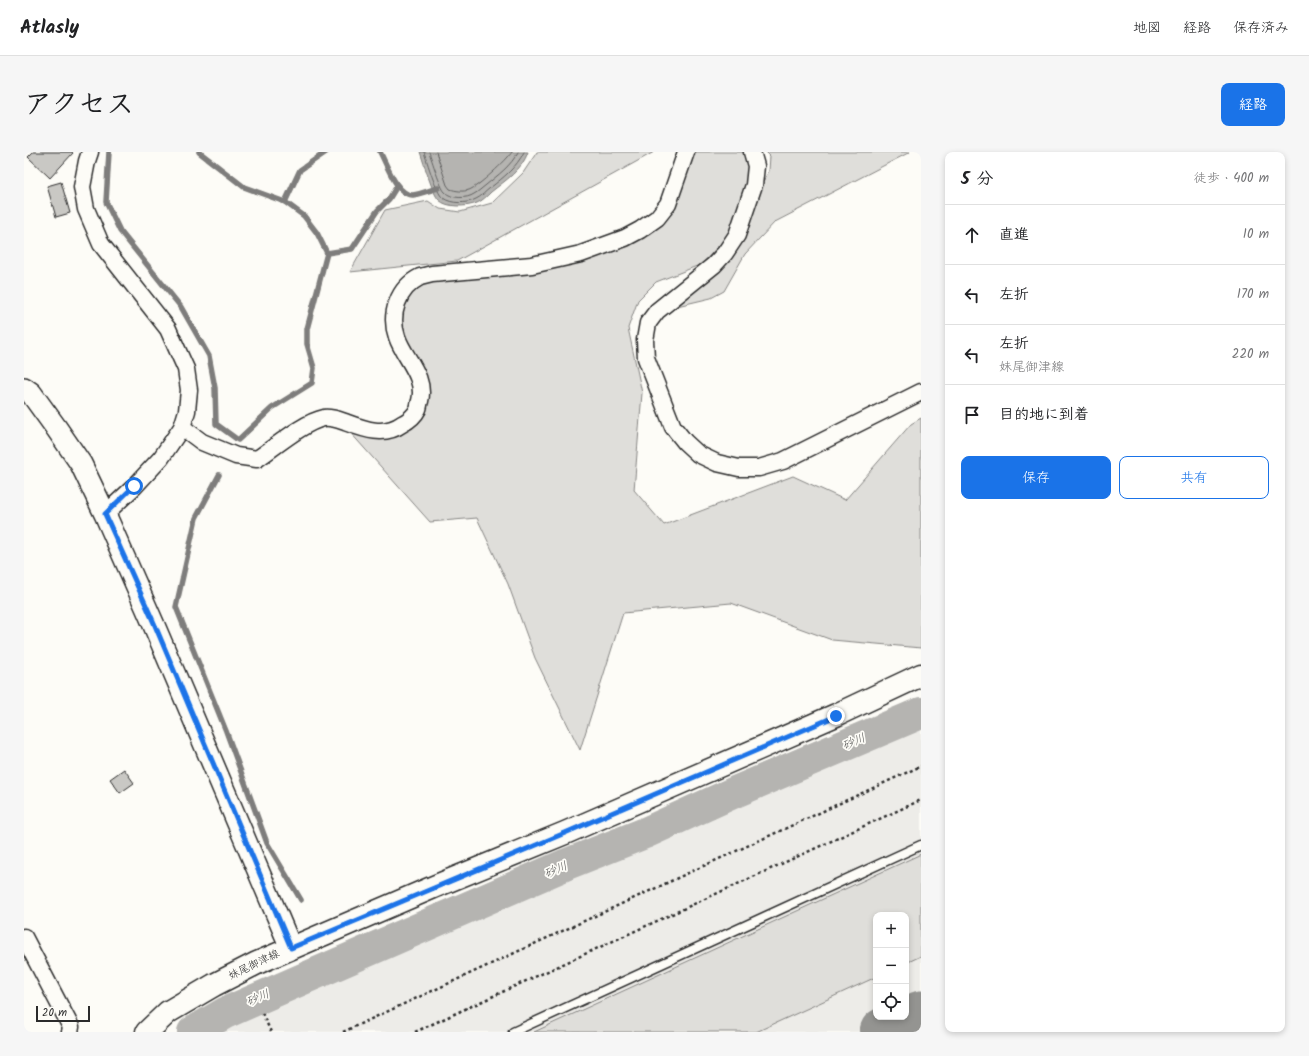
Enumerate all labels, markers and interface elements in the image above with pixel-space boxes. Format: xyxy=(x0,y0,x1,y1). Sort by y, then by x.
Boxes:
text: Atlasly xyxy=(20,13,79,43)
text: 地図 xyxy=(1133,17,1161,39)
text: 経路 xyxy=(1183,17,1211,39)
text: 保存済み xyxy=(1233,17,1289,39)
text: アクセス xyxy=(24,83,134,128)
button: 経路 xyxy=(1221,83,1285,126)
text: 5 分 xyxy=(961,166,993,193)
text: 徒歩 · 400 m xyxy=(1194,168,1269,189)
text: 直進 xyxy=(999,223,1029,247)
icon: ahead xyxy=(961,224,983,246)
text: 10 m xyxy=(1243,224,1269,245)
text: 左折 xyxy=(999,283,1029,307)
icon: left xyxy=(961,284,983,306)
text: 170 m xyxy=(1237,284,1269,305)
text: 左折 xyxy=(999,332,1029,356)
icon: left xyxy=(961,344,983,366)
text: 220 m xyxy=(1232,344,1269,365)
text: 妹尾御津線 xyxy=(999,357,1064,378)
text: 目的地に到着 xyxy=(999,403,1089,427)
icon: arrive xyxy=(961,404,983,426)
button: 保存 xyxy=(961,456,1111,499)
button: 共有 xyxy=(1119,456,1269,499)
route start xyxy=(125,477,143,495)
route end xyxy=(827,707,845,725)
water label: 砂川 xyxy=(839,729,869,755)
water label: 砂川 xyxy=(541,857,571,883)
map controls xyxy=(873,912,909,1020)
button: + xyxy=(873,912,909,948)
street label: 妹尾御津線 xyxy=(225,945,283,985)
button: − xyxy=(873,948,909,984)
button: locate xyxy=(873,984,909,1020)
water label: 砂川 xyxy=(243,985,273,1011)
scale bar xyxy=(36,1004,90,1023)
text: 20 m xyxy=(42,1004,67,1022)

